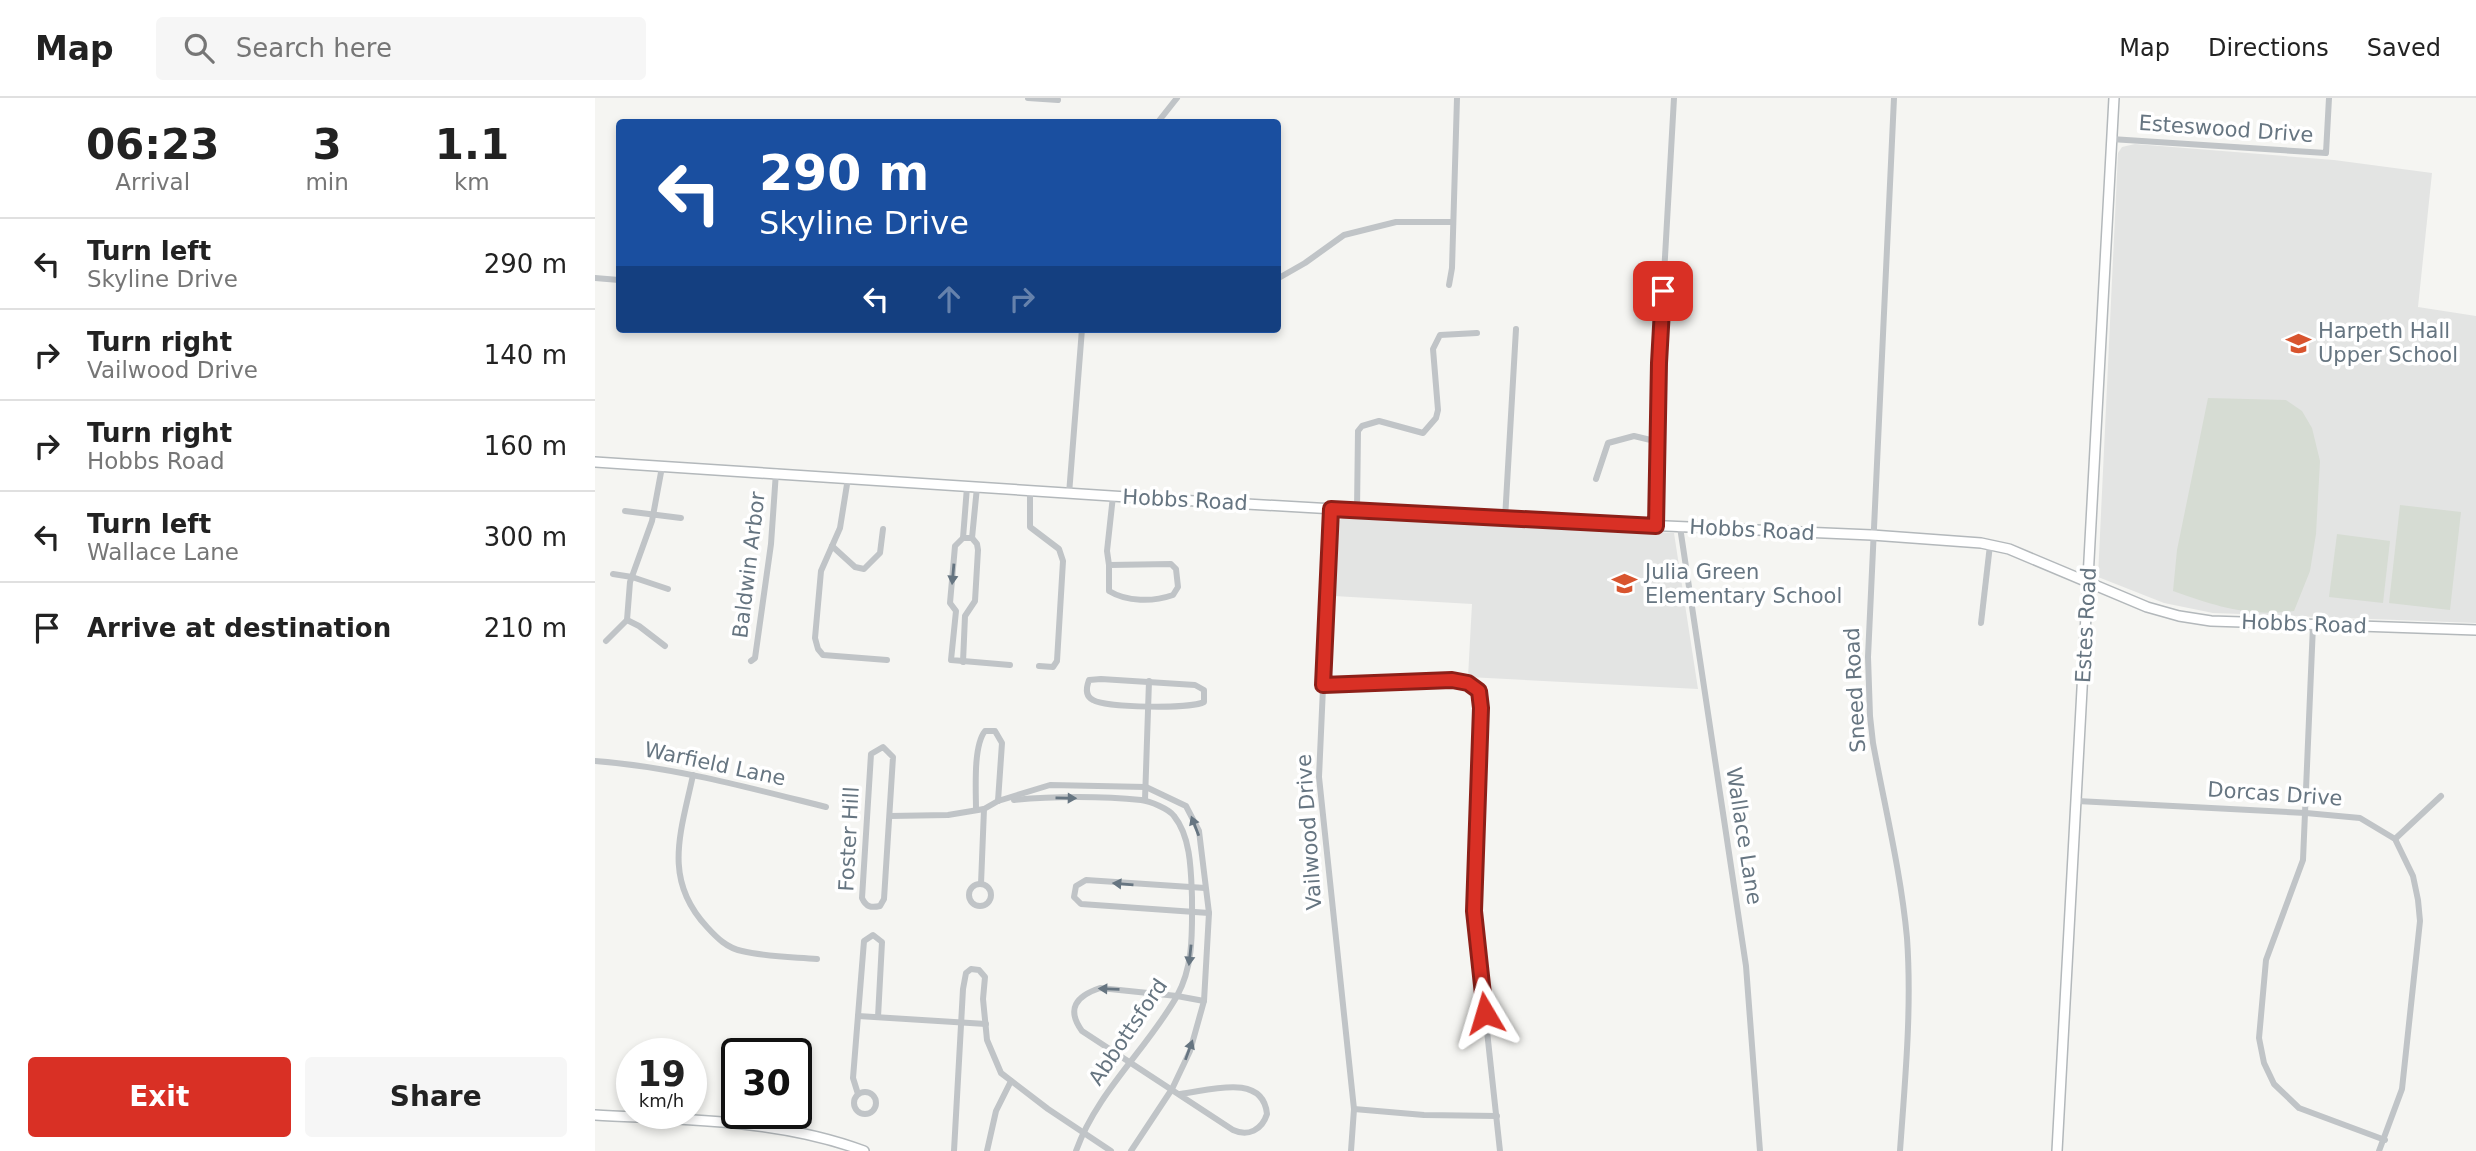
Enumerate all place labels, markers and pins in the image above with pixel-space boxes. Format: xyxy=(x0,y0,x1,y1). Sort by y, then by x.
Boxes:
pin xyxy=(1633,261,1693,321)
place label: Harpeth Hall Upper School xyxy=(2318,319,2458,367)
school or university icon: Harpeth Hall Upper School xyxy=(2284,329,2312,357)
place label: Julia Green Elementary School xyxy=(1643,560,1842,608)
school or university icon: Julia Green Elementary School xyxy=(1611,570,1639,598)

